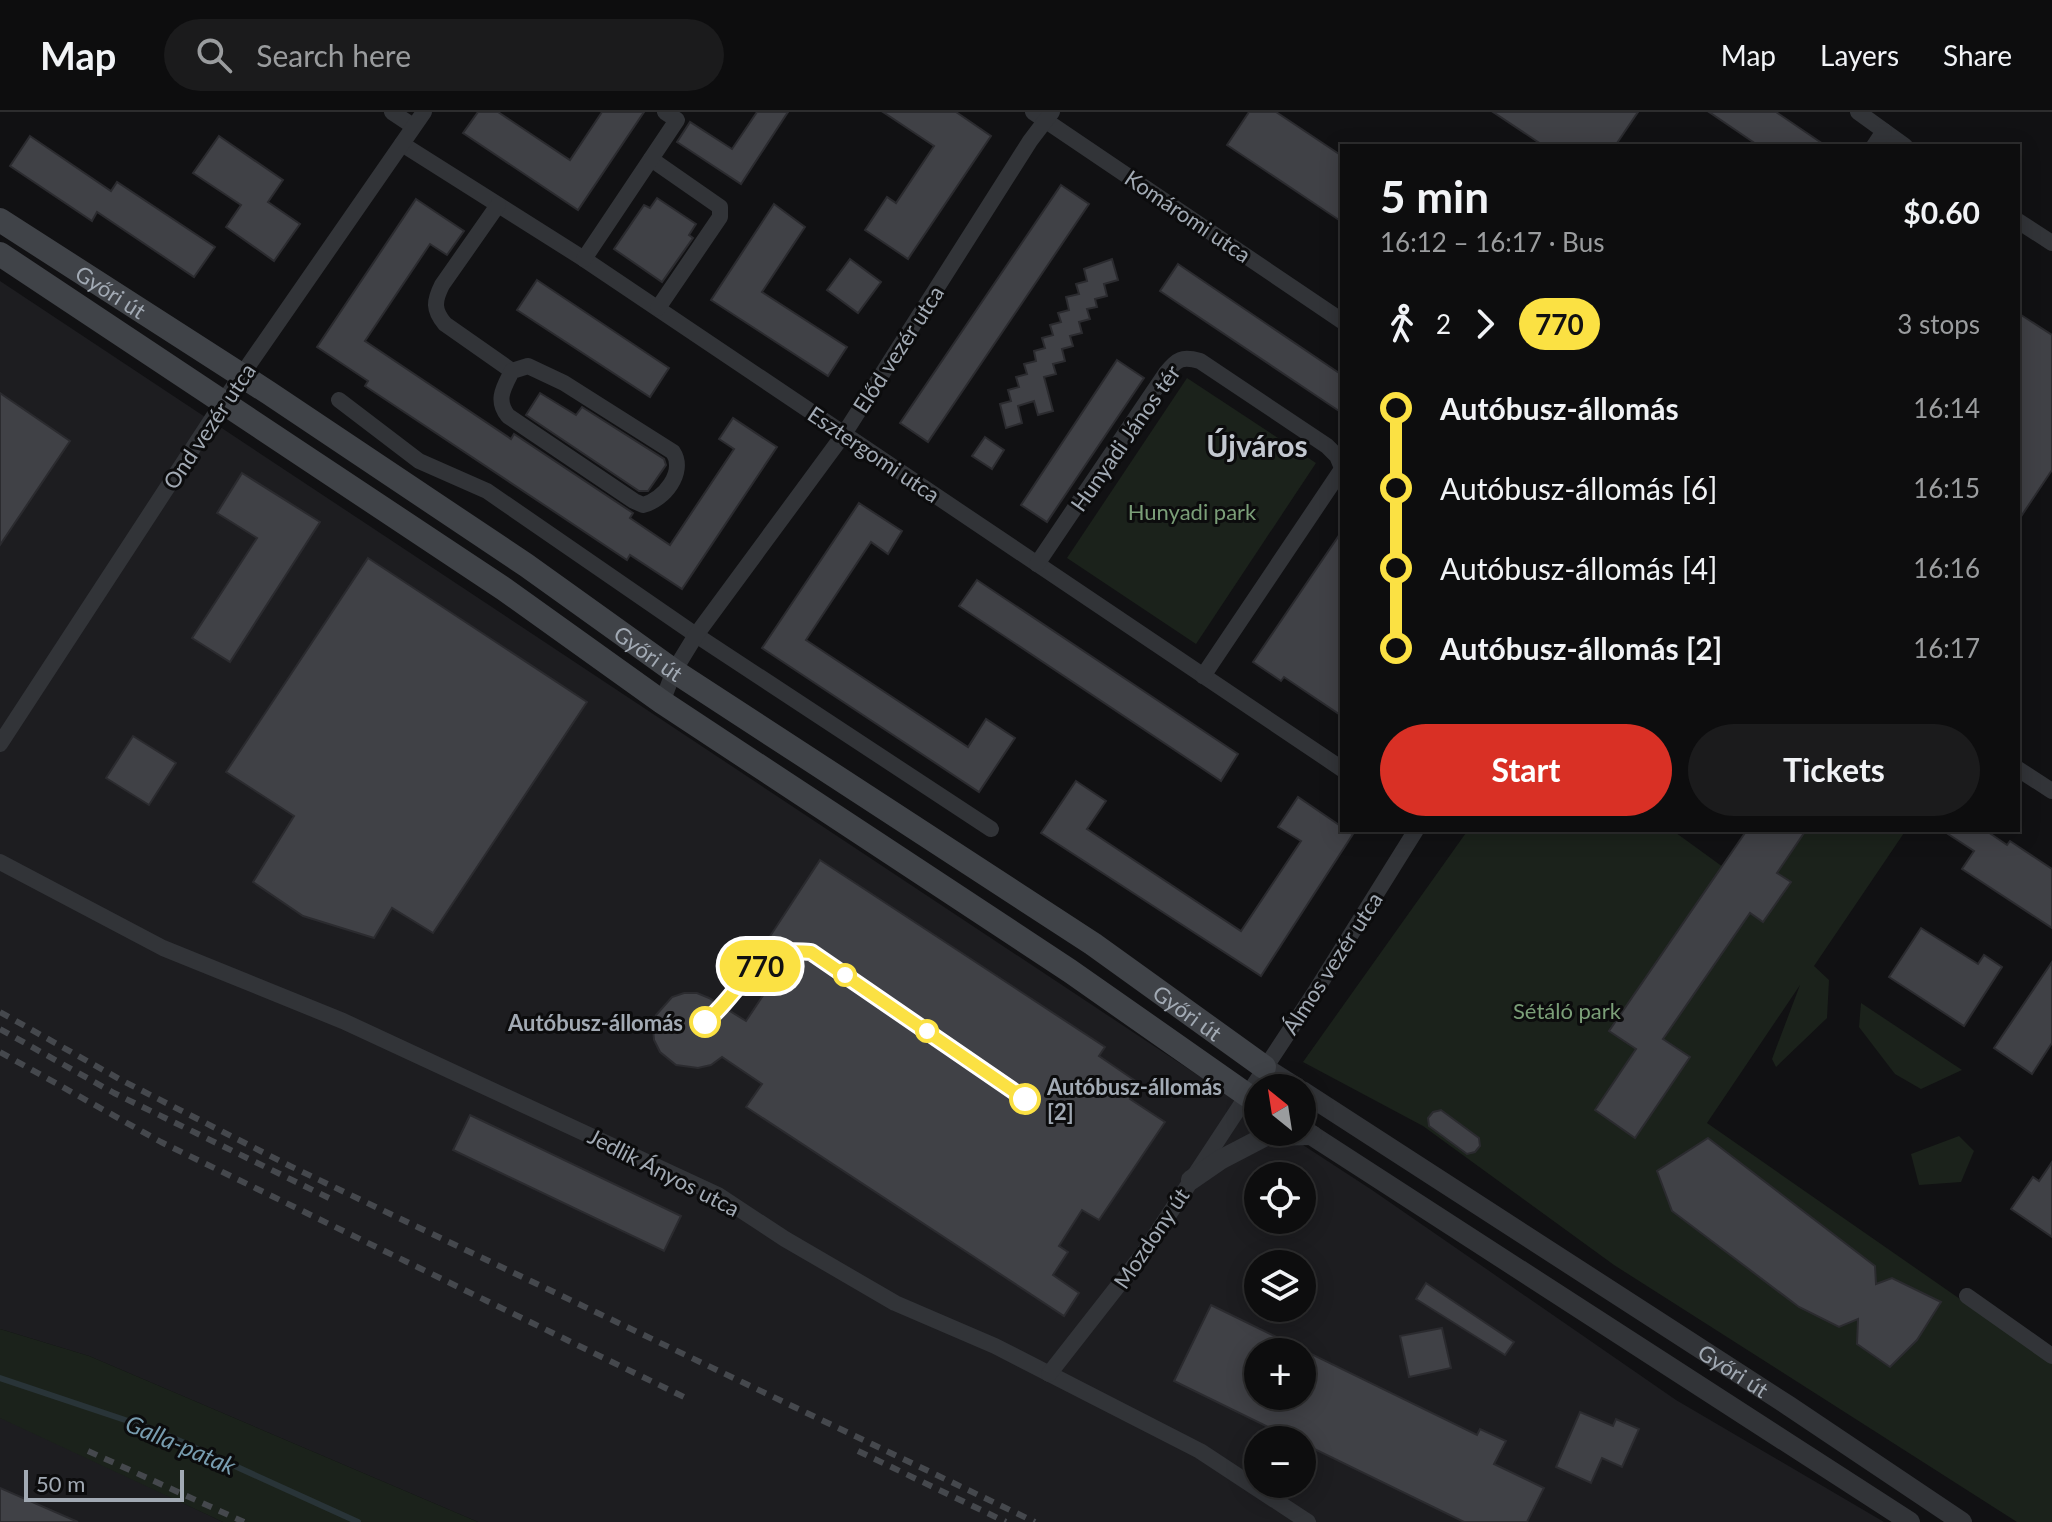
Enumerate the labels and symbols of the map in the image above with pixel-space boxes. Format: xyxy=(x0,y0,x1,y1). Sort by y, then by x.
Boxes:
street label: Komáromi utca xyxy=(1120,164,1256,268)
street label: Győri út xyxy=(71,259,151,324)
street label: Előd vezér utca xyxy=(847,280,949,418)
street label: Ond vezér utca xyxy=(157,358,261,494)
street label: Hunyadi János tér xyxy=(1064,360,1186,516)
street label: Esztergomi utca xyxy=(803,400,945,508)
district label: Újváros xyxy=(1206,427,1308,463)
park label: Hunyadi park xyxy=(1128,498,1257,525)
street label: Győri út xyxy=(609,619,688,687)
street label: Álmos vezér utca xyxy=(1276,887,1388,1039)
line badge: 770 xyxy=(714,940,806,992)
unlabelled marker xyxy=(834,964,856,986)
street label: Győri út xyxy=(1148,978,1228,1046)
park label: Sétáló park xyxy=(1513,997,1622,1024)
marker: Autóbusz-állomás xyxy=(690,1007,720,1037)
place label: Autóbusz-állomás xyxy=(507,1009,683,1036)
unlabelled marker xyxy=(916,1020,938,1042)
place label: Autóbusz-állomás [2] xyxy=(1046,1073,1222,1125)
north arrow xyxy=(1244,1074,1316,1146)
marker: Autóbusz-állomás [2] xyxy=(1010,1084,1040,1114)
street label: Jedlik Ányos utca xyxy=(584,1122,744,1222)
street label: Mozdony út xyxy=(1108,1182,1195,1293)
street label: Győri út xyxy=(1693,1338,1774,1403)
water label: Galla-patak xyxy=(122,1408,241,1480)
scale bar xyxy=(24,1466,184,1502)

